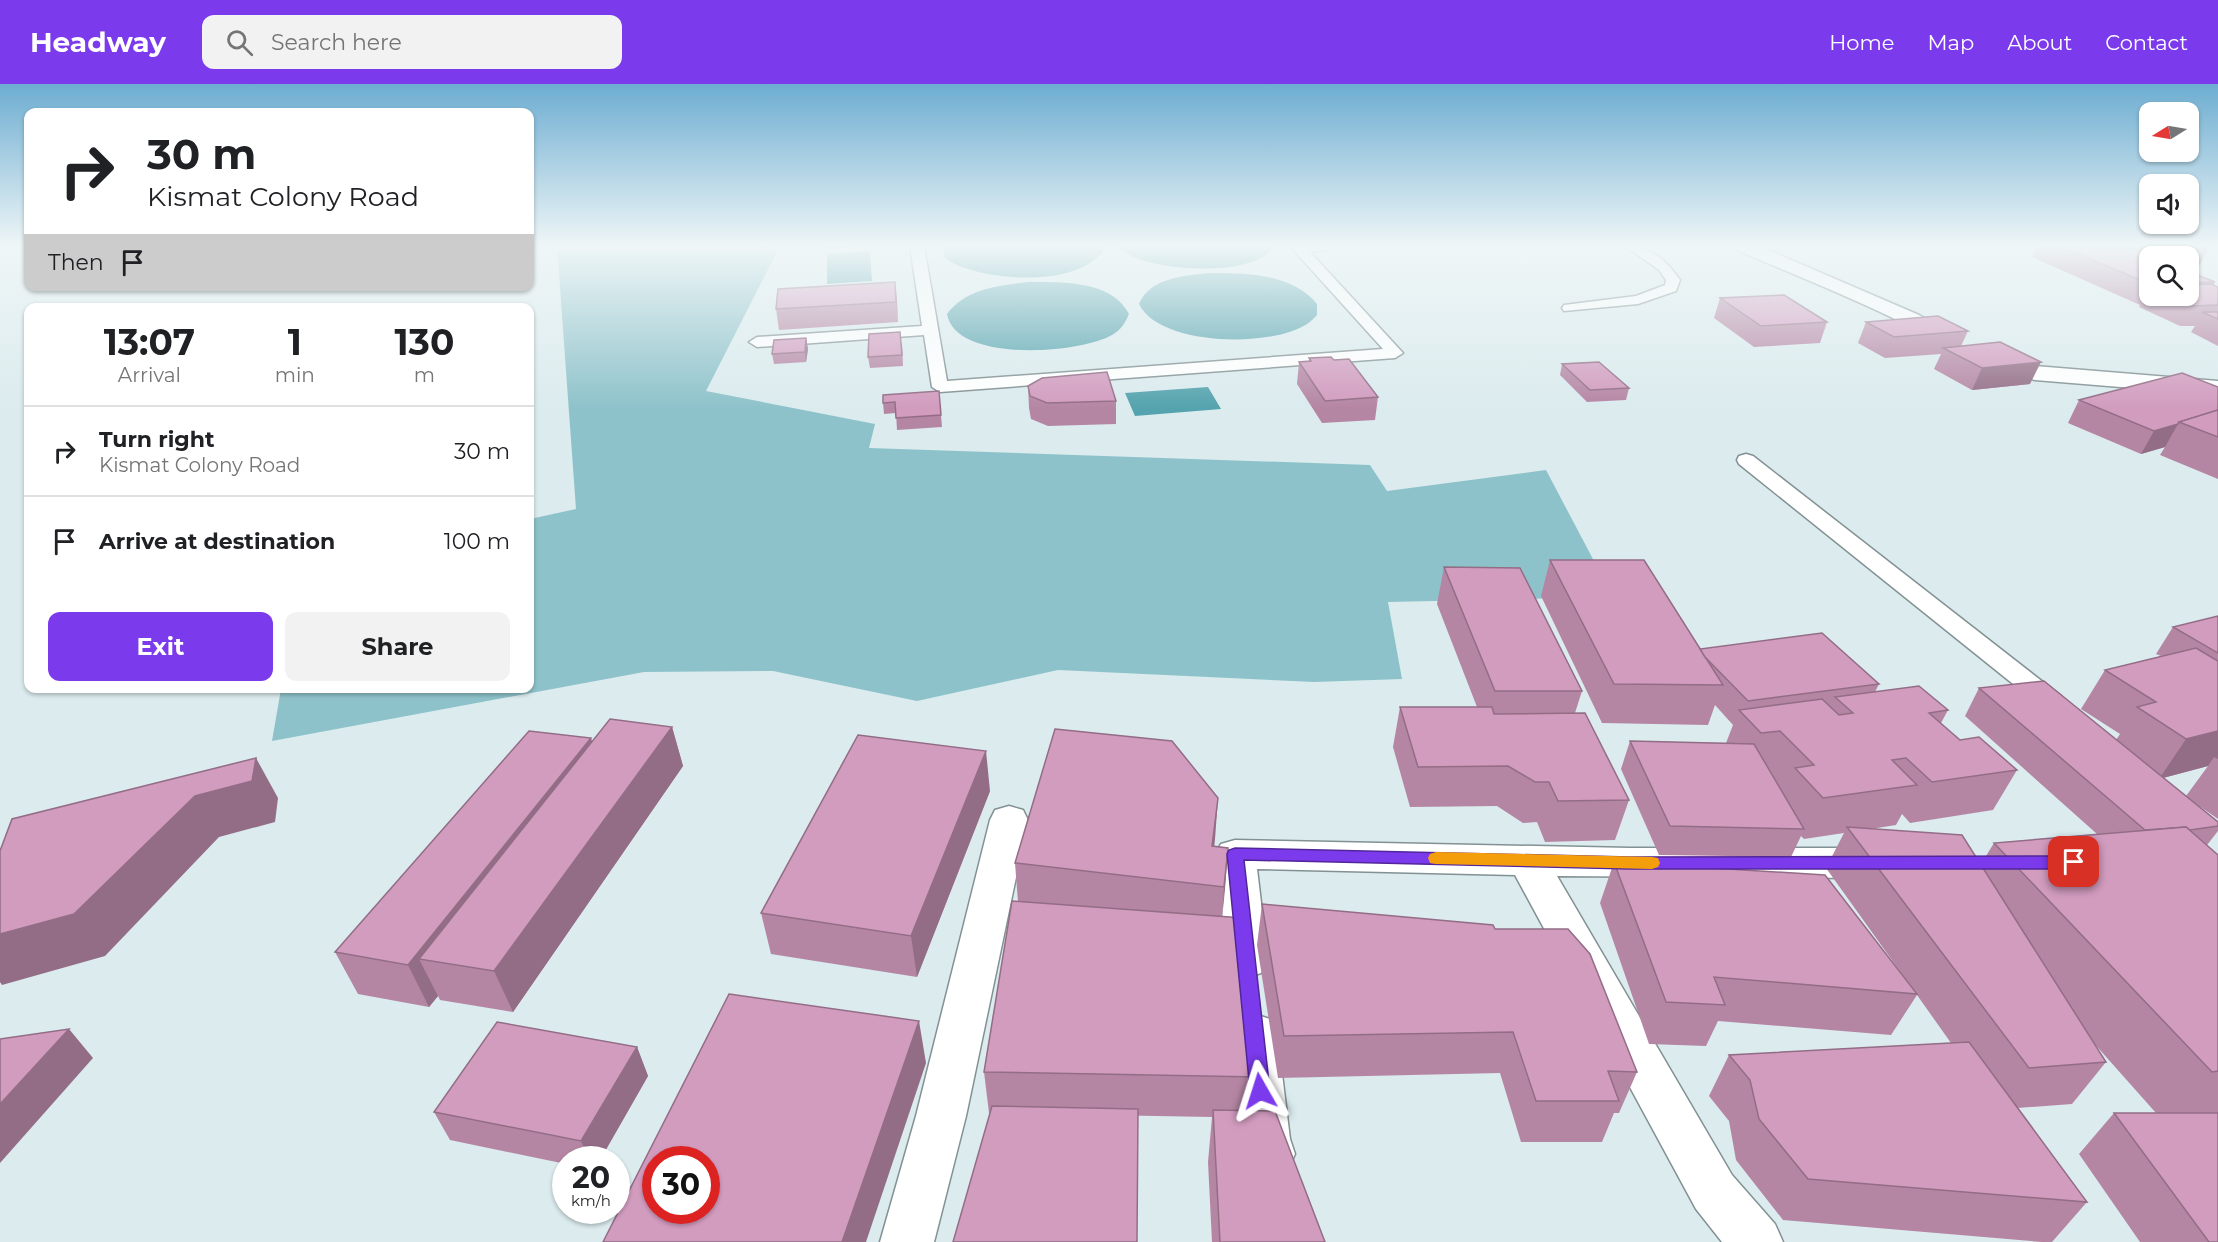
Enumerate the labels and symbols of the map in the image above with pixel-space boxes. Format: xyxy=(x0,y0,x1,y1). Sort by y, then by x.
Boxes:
north arrow xyxy=(2139,102,2199,162)
pin xyxy=(2048,836,2099,887)
position arrow xyxy=(1228,1059,1292,1123)
speed limit sign: 30 xyxy=(642,1146,720,1224)

